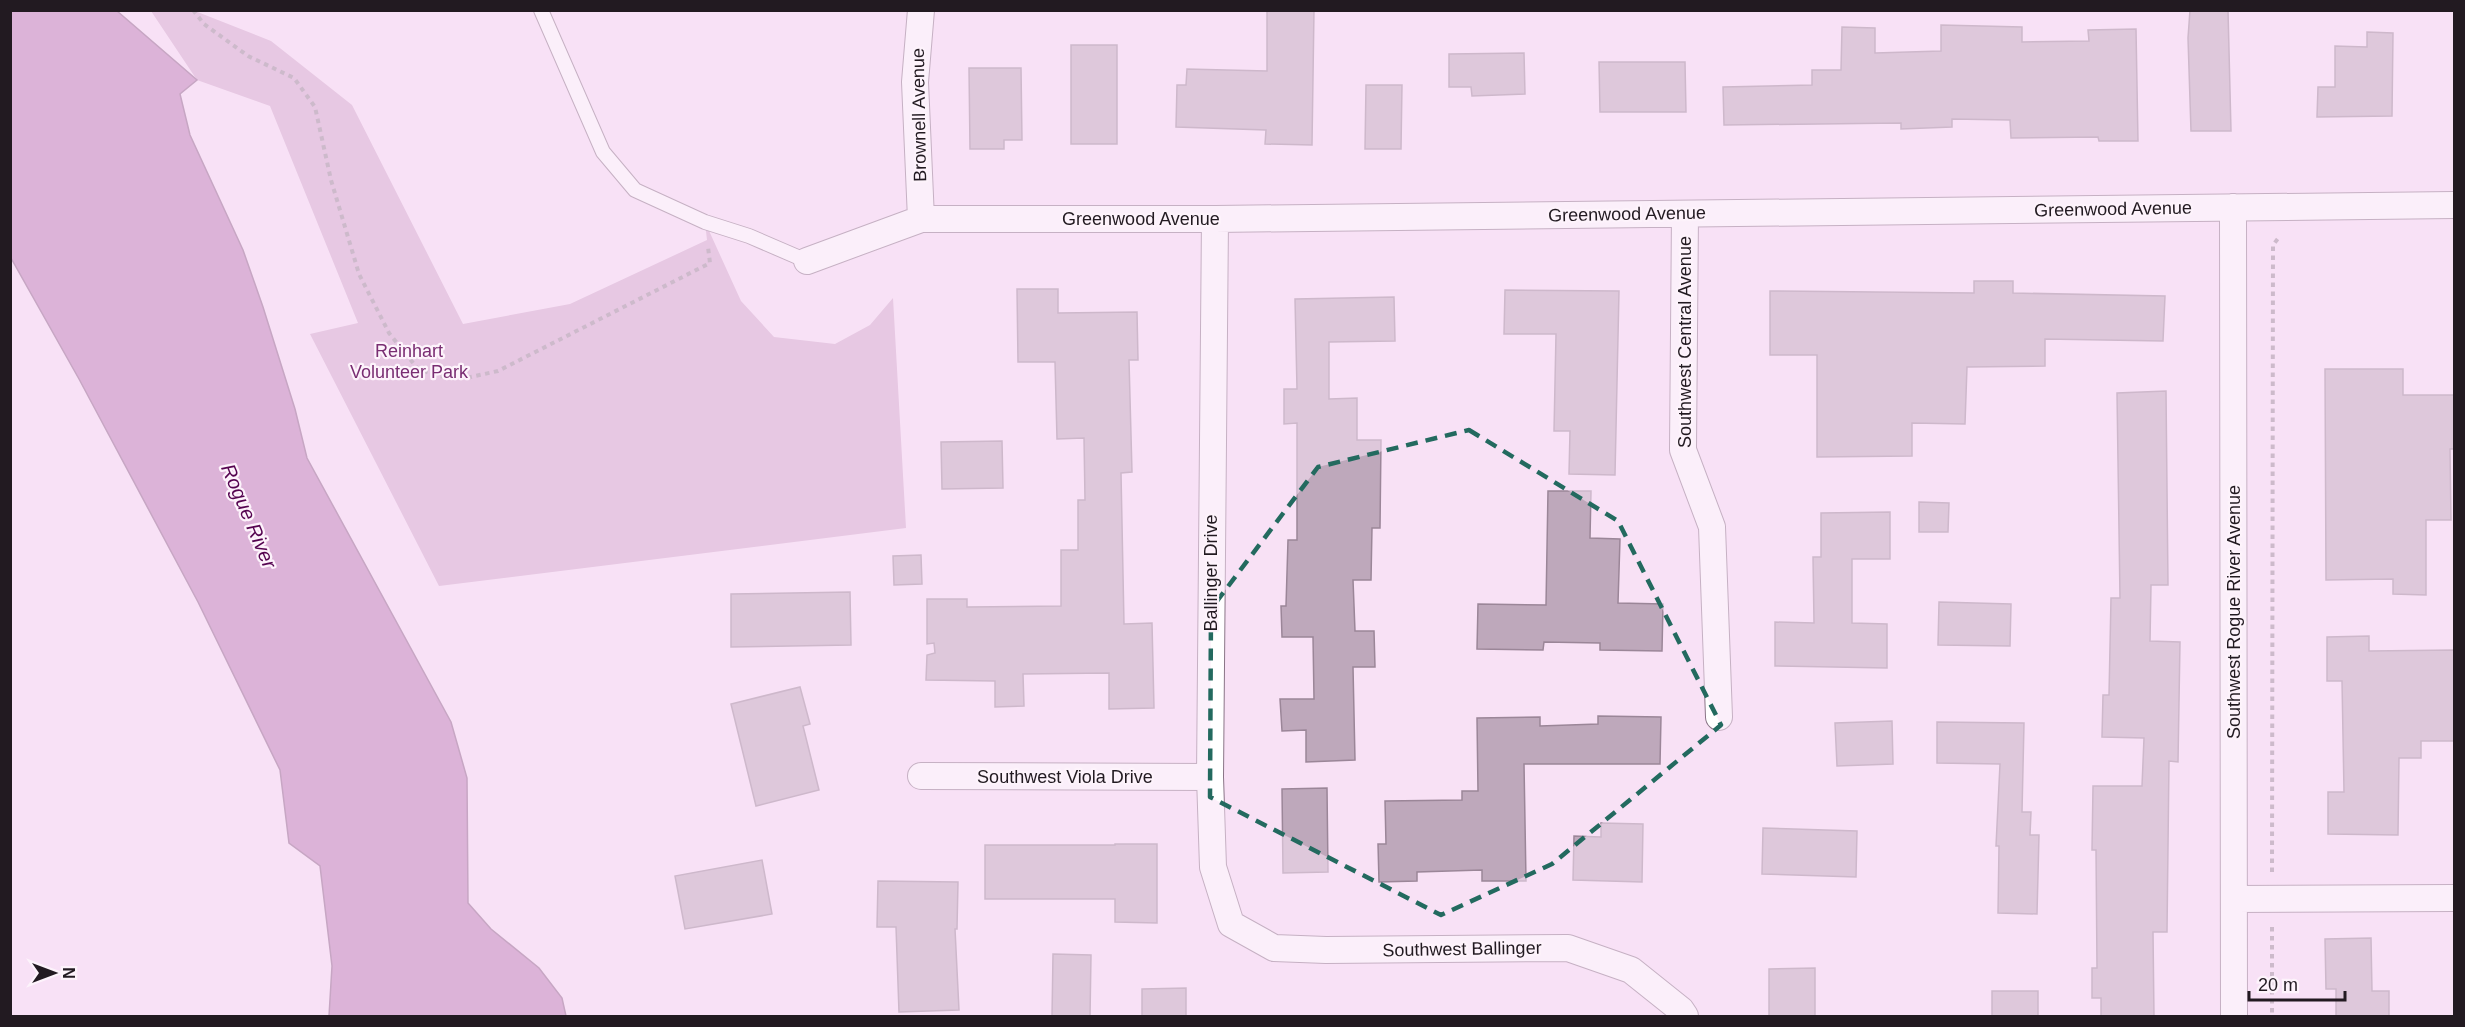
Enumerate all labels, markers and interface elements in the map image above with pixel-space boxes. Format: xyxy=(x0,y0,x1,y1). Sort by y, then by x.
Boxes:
street label: Brownell Avenue xyxy=(908,48,930,182)
street label: Greenwood Avenue xyxy=(2034,198,2192,220)
street label: Greenwood Avenue xyxy=(1548,203,1706,225)
street label: Greenwood Avenue xyxy=(1062,209,1220,229)
street label: Southwest Central Avenue xyxy=(1675,236,1695,448)
park label: Reinhart Volunteer Park xyxy=(350,341,469,382)
water label: Rogue River xyxy=(217,461,281,573)
street label: Southwest Rogue River Avenue xyxy=(2224,485,2244,739)
street label: Ballinger Drive xyxy=(1201,514,1221,632)
street label: Southwest Viola Drive xyxy=(977,767,1153,787)
street label: Southwest Ballinger xyxy=(1382,938,1542,960)
north arrow xyxy=(24,943,84,1003)
scale bar xyxy=(2249,964,2345,1002)
text: N xyxy=(60,967,77,979)
text: 20 m xyxy=(2258,975,2298,995)

